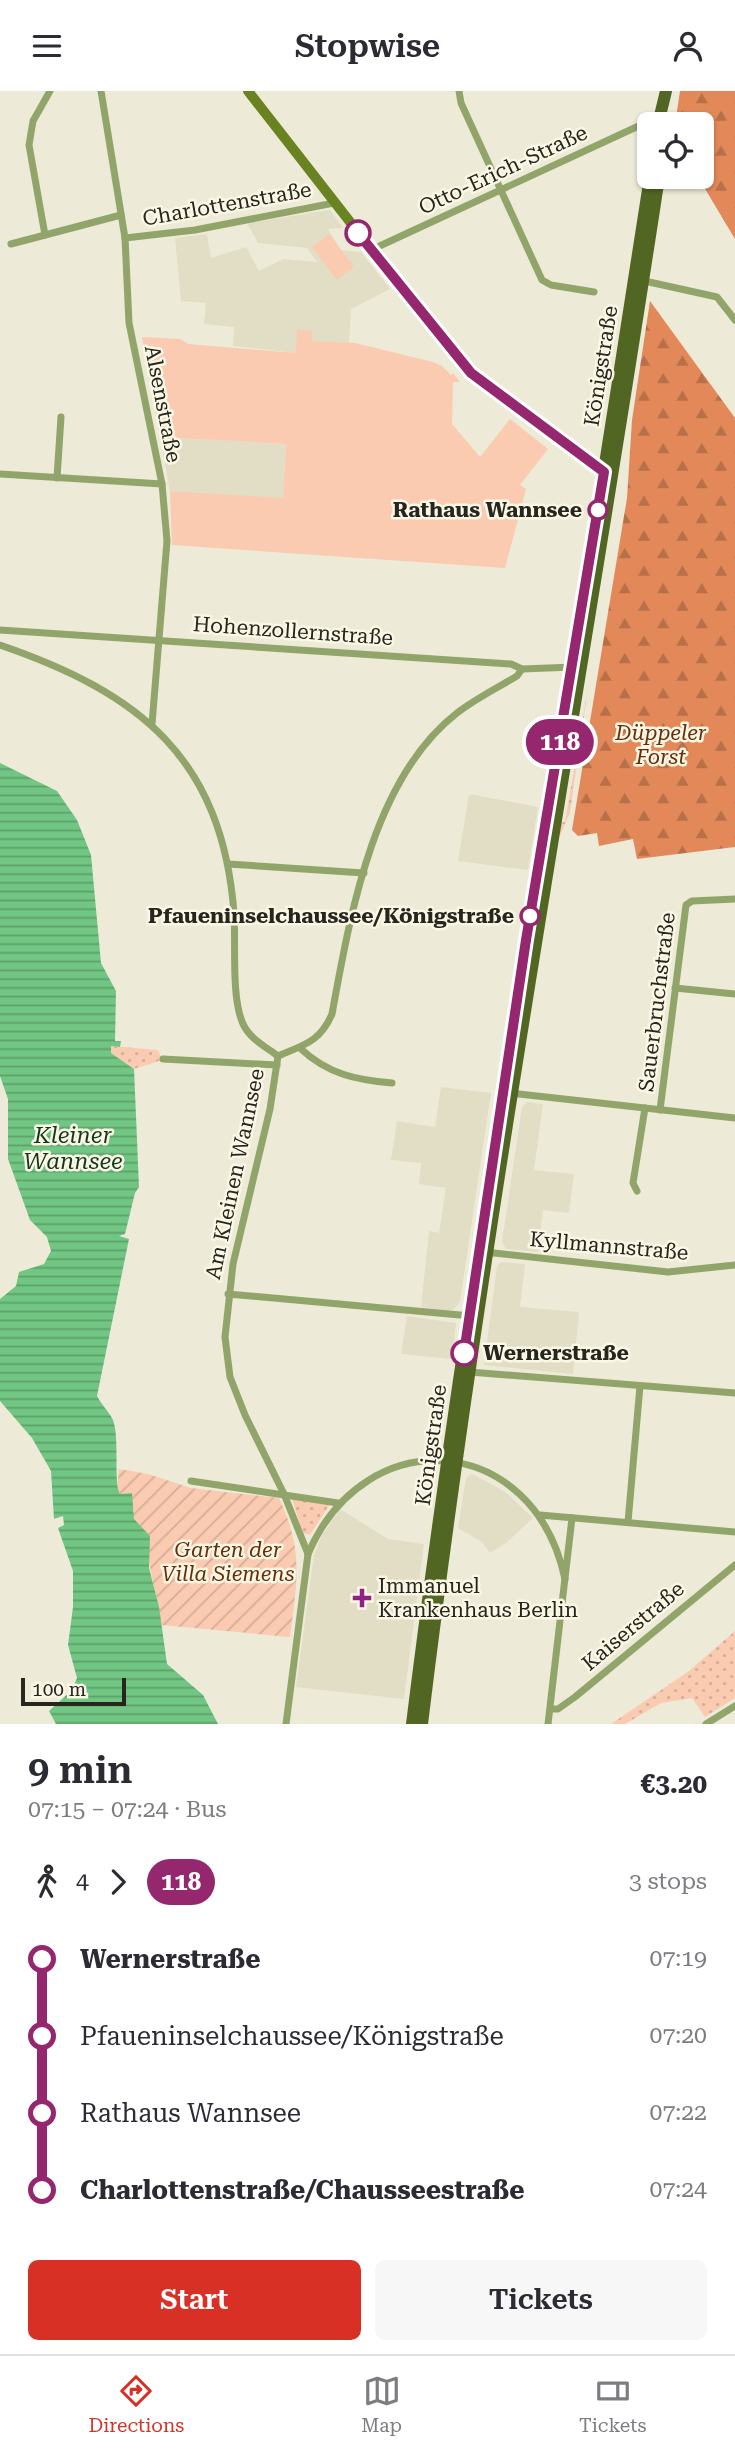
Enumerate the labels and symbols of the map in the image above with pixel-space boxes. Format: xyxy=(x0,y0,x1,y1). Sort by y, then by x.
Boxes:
street label: Otto-Erich-Straße xyxy=(415,120,591,220)
street label: Charlottenstraße xyxy=(141,177,313,231)
unlabelled marker xyxy=(345,220,371,246)
street label: Königstraße xyxy=(580,304,622,428)
street label: Alsenstraße xyxy=(140,343,186,465)
place label: Rathaus Wannsee xyxy=(393,498,582,522)
marker: Rathaus Wannsee xyxy=(588,500,608,520)
street label: Hohenzollernstraße xyxy=(192,612,394,650)
line badge: 118 xyxy=(520,719,600,765)
park label: Düppeler Forst xyxy=(614,721,707,769)
place label: Pfaueninselchaussee/Königstraße xyxy=(148,904,514,928)
marker: Pfaueninselchaussee/Königstraße xyxy=(520,906,540,926)
street label: Sauerbruchstraße xyxy=(634,911,680,1093)
street label: Am Kleinen Wannsee xyxy=(201,1066,269,1282)
water label: Kleiner Wannsee xyxy=(23,1122,123,1175)
street label: Kyllmannstraße xyxy=(529,1227,689,1265)
marker: Wernerstraße xyxy=(451,1340,477,1366)
place label: Wernerstraße xyxy=(483,1341,629,1365)
street label: Königstraße xyxy=(411,1383,451,1507)
park label: Garten der Villa Siemens xyxy=(162,1538,295,1586)
place label: Immanuel Krankenhaus Berlin xyxy=(378,1574,579,1622)
street label: Kaiserstraße xyxy=(577,1576,689,1676)
marker: Immanuel Krankenhaus Berlin xyxy=(352,1588,372,1608)
scale bar xyxy=(21,1675,126,1707)

